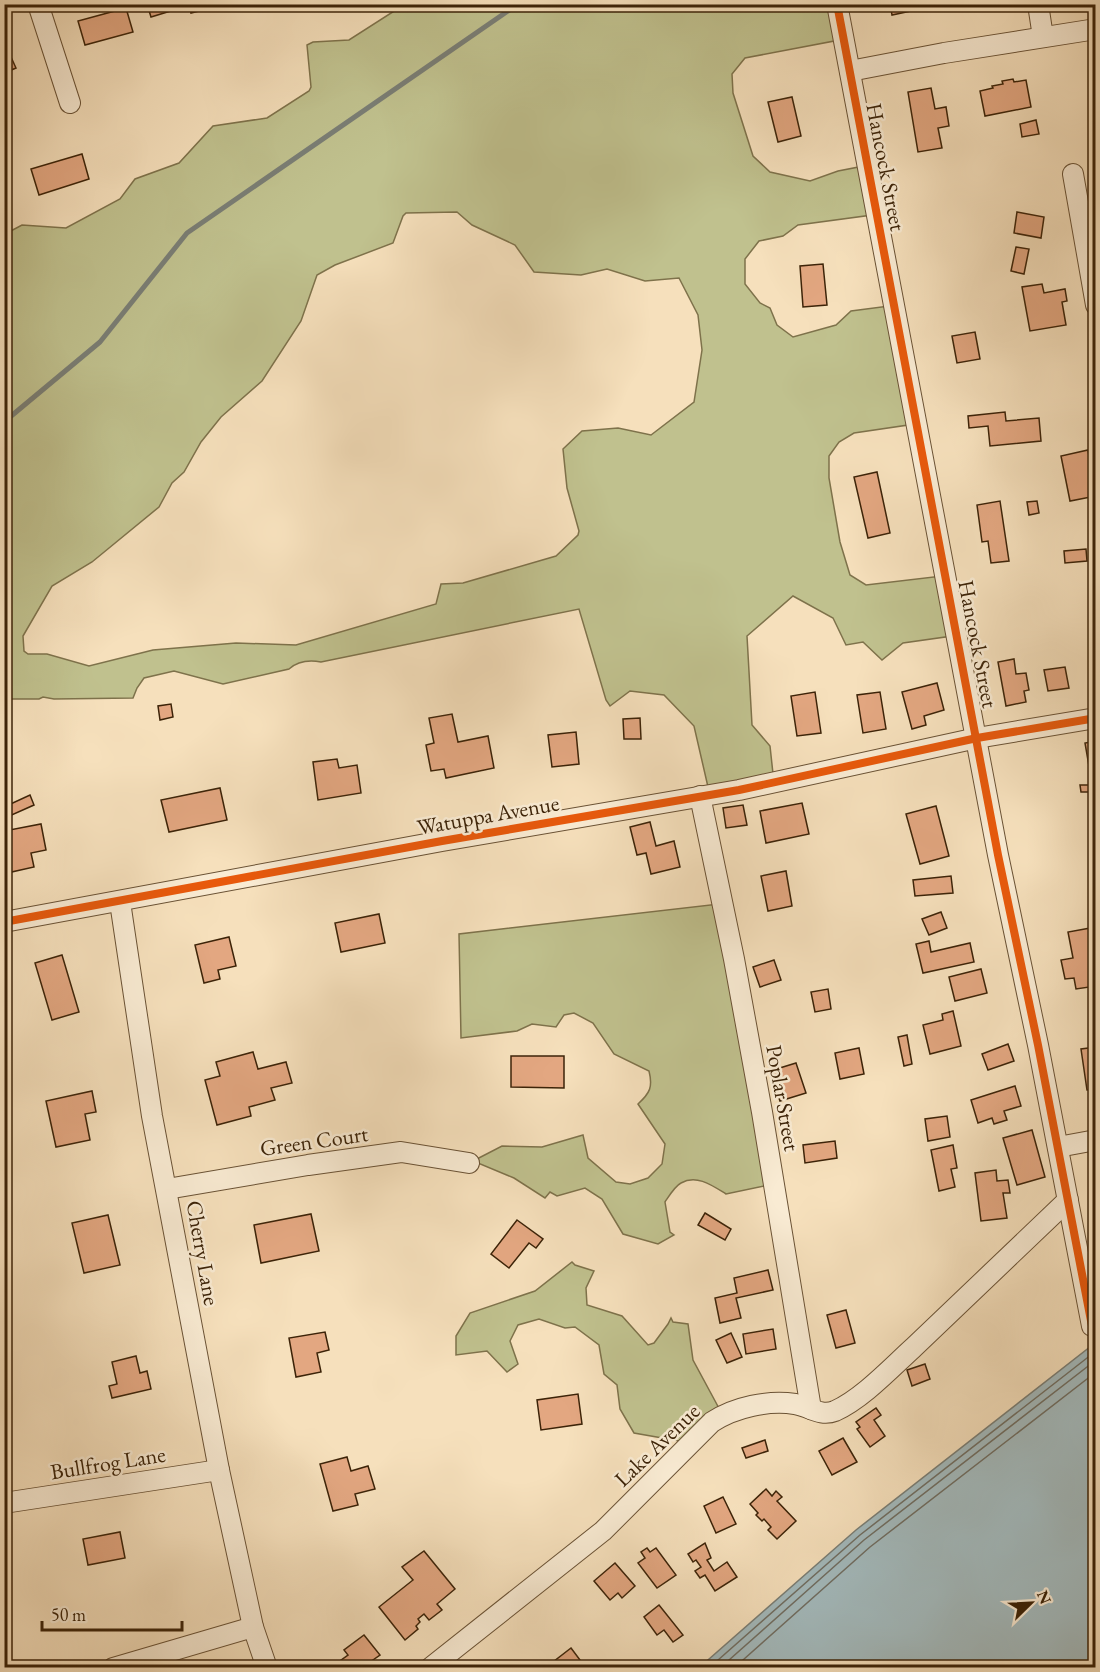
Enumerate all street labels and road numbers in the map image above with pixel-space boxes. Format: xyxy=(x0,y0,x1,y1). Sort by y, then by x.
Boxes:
street label: Hancock Street xyxy=(859,101,913,233)
street label: Hancock Street xyxy=(951,578,1005,710)
street label: Watuppa Avenue xyxy=(415,788,562,842)
street label: Poplar Street xyxy=(759,1043,807,1153)
street label: Green Court xyxy=(258,1119,370,1163)
street label: Cherry Lane xyxy=(180,1198,227,1308)
street label: Lake Avenue xyxy=(608,1397,706,1493)
street label: Bullfrog Lane xyxy=(48,1440,168,1486)

